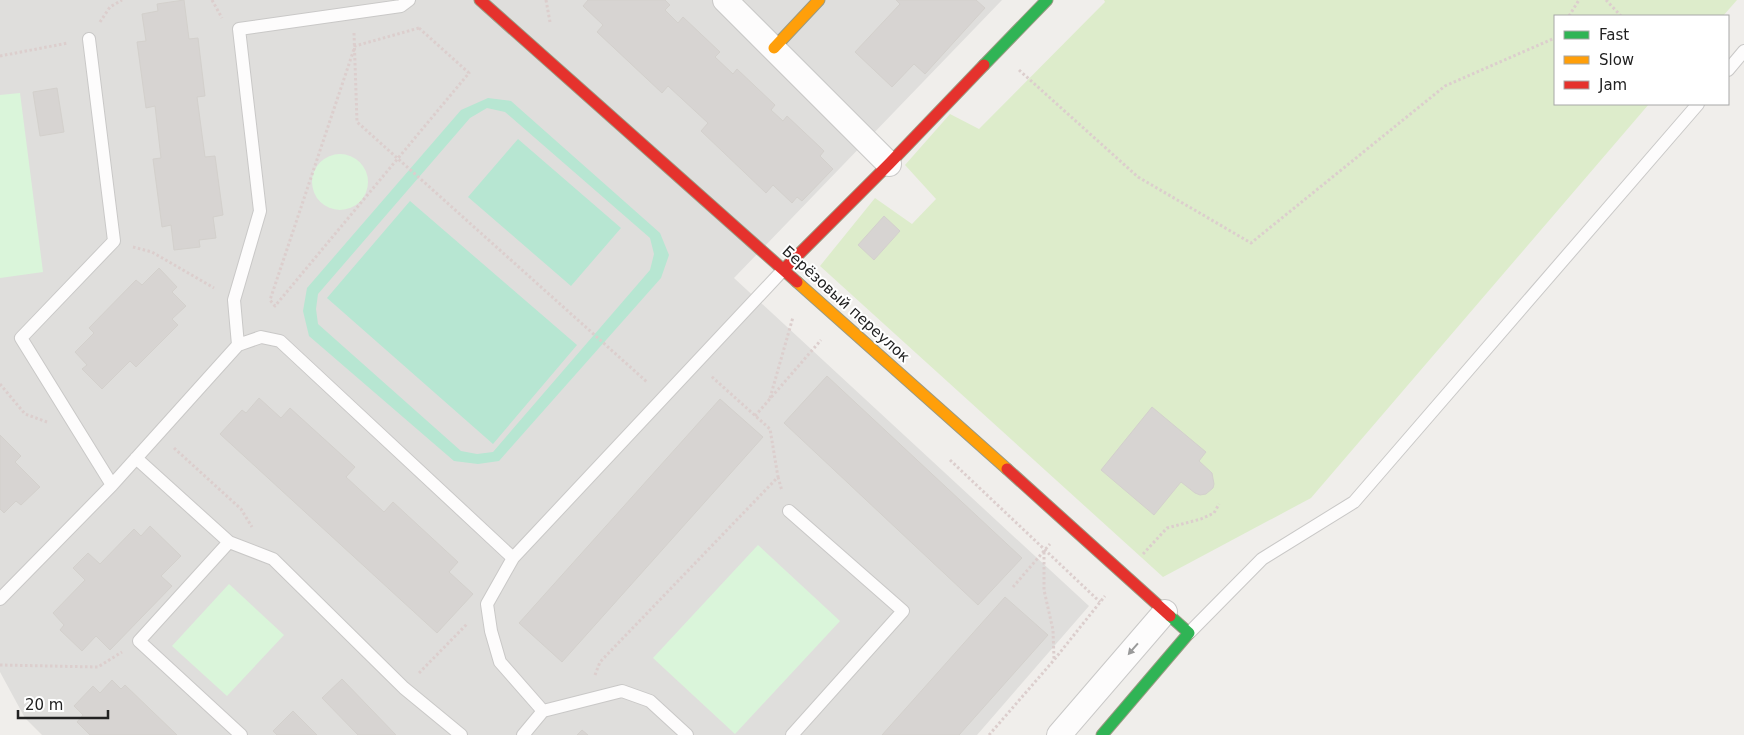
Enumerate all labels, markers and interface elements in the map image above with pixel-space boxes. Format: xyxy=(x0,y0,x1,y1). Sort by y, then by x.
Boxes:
legend xyxy=(1554,15,1729,105)
text: Fast xyxy=(1599,26,1629,44)
text: Slow xyxy=(1599,51,1634,69)
text: Jam xyxy=(1598,76,1627,94)
street label: Берёзовый переулок xyxy=(779,242,913,366)
one-way arrow xyxy=(1128,642,1139,655)
scale bar xyxy=(18,688,108,720)
text: 20 m xyxy=(25,696,63,714)

